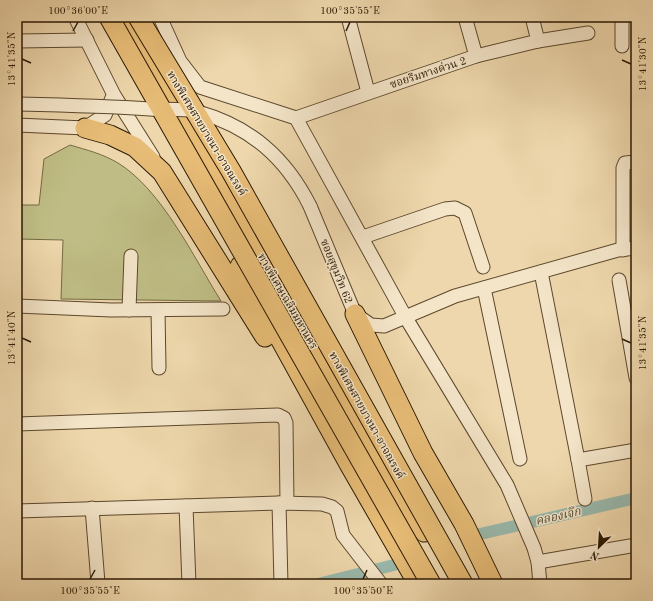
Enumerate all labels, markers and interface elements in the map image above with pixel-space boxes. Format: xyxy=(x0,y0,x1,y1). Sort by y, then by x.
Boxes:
text: 100°36'00"E xyxy=(48,6,108,16)
text: 100°35'55"E xyxy=(320,6,380,16)
text: 13°41'35"N xyxy=(7,31,17,86)
text: 13°41'30"N xyxy=(638,36,648,91)
street label: ซอยริมทางด่วน 2 xyxy=(388,54,468,91)
street label: ทางพิเศษสายบางนา-อาจณรงค์ xyxy=(164,68,249,198)
street label: ซอยสุขุมวิท 62 xyxy=(317,237,354,306)
street label: ทางพิเศษเฉลิมมหานคร xyxy=(255,252,319,351)
text: 13°41'40"N xyxy=(7,310,17,365)
text: 13°41'35"N xyxy=(638,315,648,370)
street label: ทางพิเศษสายบางนา-อาจณรงค์ xyxy=(326,349,407,481)
water label: คลองเจ๊ก xyxy=(534,504,583,528)
north arrow xyxy=(579,527,619,567)
text: N xyxy=(589,548,602,561)
text: 100°35'55"E xyxy=(60,586,120,596)
text: 100°35'50"E xyxy=(333,586,393,596)

